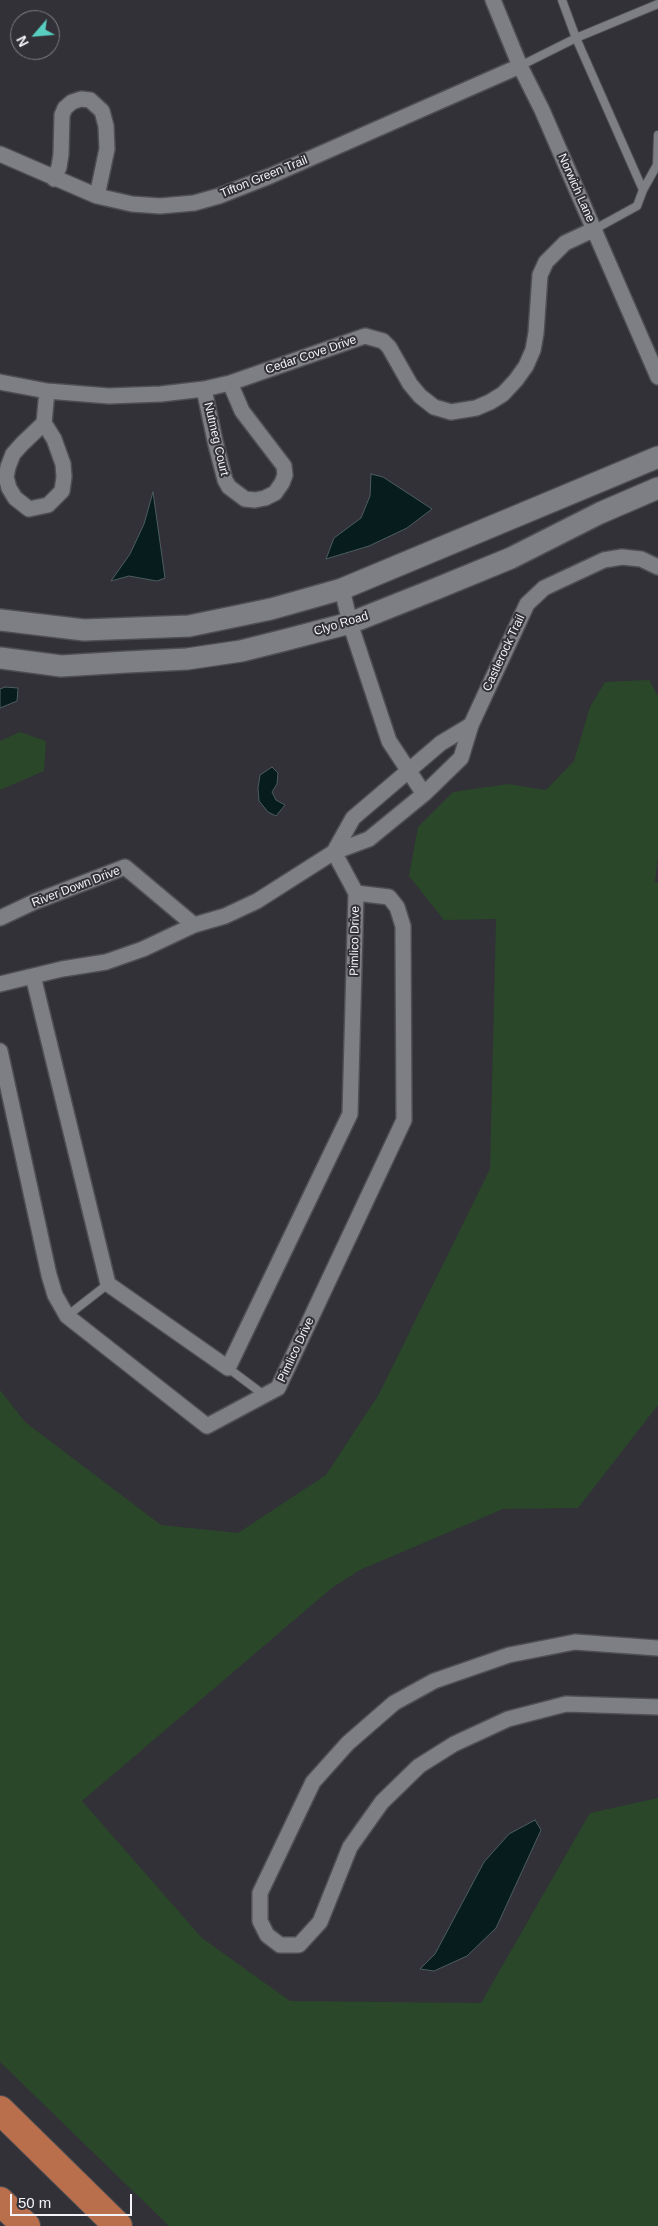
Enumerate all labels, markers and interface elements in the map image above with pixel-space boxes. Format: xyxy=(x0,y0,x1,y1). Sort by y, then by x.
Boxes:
north arrow xyxy=(10,10,60,60)
text: N xyxy=(13,33,32,49)
street label: Norwich Lane xyxy=(555,152,597,224)
street label: Tifton Green Trail xyxy=(218,153,310,201)
street label: Cedar Cove Drive xyxy=(264,333,358,377)
street label: Nutmeg Court xyxy=(201,401,231,477)
street label: Clyo Road xyxy=(312,609,370,639)
street label: Castlerock Trail xyxy=(480,612,528,694)
street label: River Down Drive xyxy=(30,864,122,910)
street label: Pimlico Drive xyxy=(347,906,363,976)
street label: Pimlico Drive xyxy=(275,1315,317,1385)
scale bar xyxy=(12,2184,135,2216)
text: 50 m xyxy=(18,2194,51,2211)

